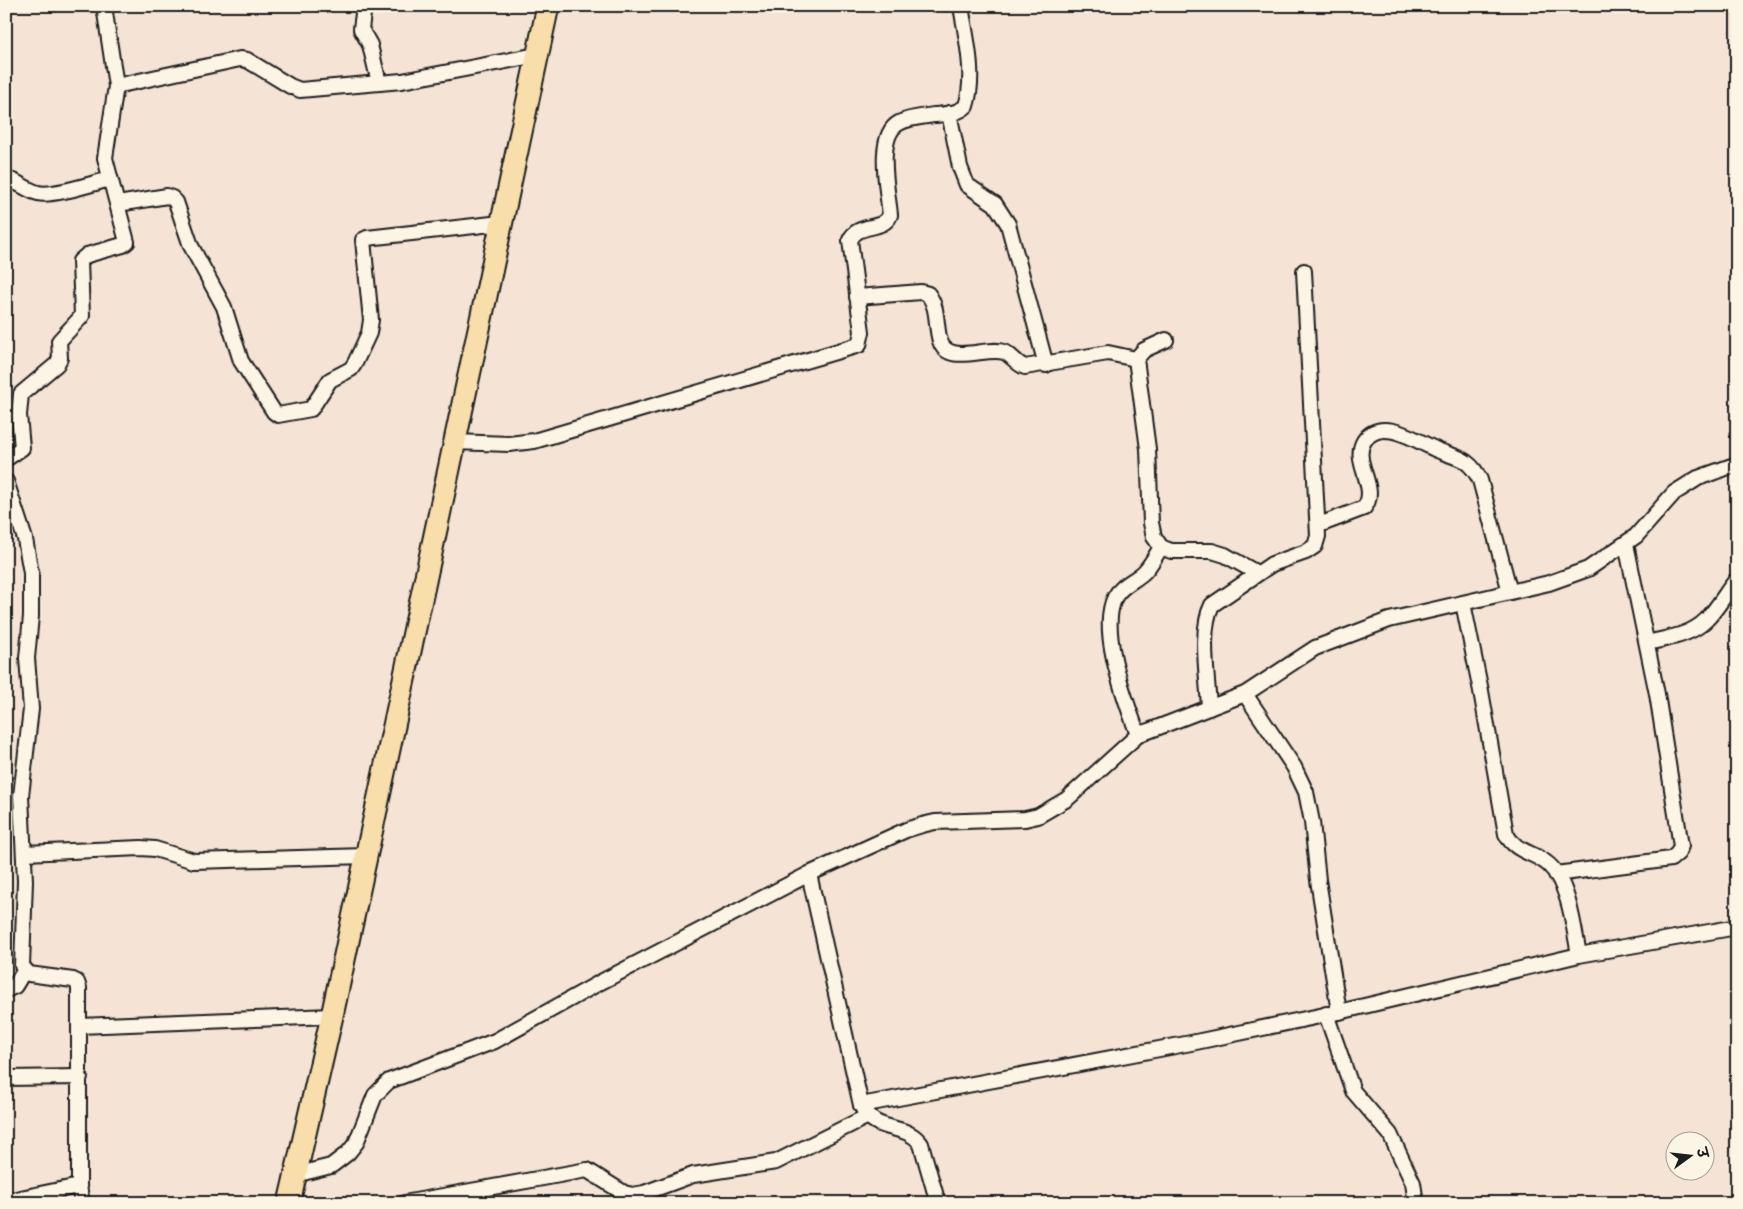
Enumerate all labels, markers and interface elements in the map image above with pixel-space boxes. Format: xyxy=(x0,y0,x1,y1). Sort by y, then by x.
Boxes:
north arrow xyxy=(1666,1132,1716,1182)
text: उ xyxy=(1690,1145,1710,1162)

